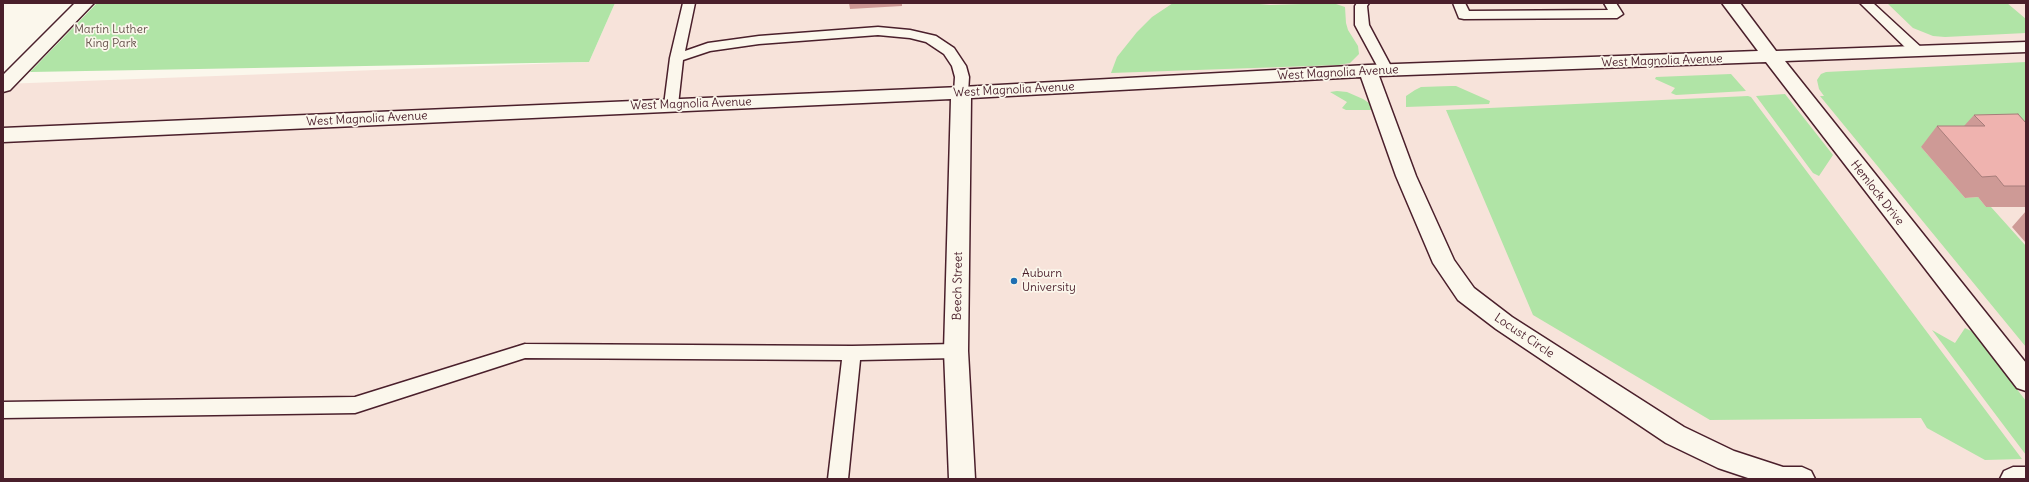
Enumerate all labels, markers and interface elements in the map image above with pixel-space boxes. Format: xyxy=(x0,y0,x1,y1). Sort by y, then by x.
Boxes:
park label: Martin Luther King Park xyxy=(74,23,148,51)
street label: West Magnolia Avenue xyxy=(1601,52,1723,70)
street label: West Magnolia Avenue xyxy=(1277,63,1399,83)
street label: West Magnolia Avenue xyxy=(953,80,1075,100)
street label: West Magnolia Avenue xyxy=(630,95,752,113)
street label: West Magnolia Avenue xyxy=(306,109,428,129)
street label: Hemlock Drive xyxy=(1847,158,1907,228)
street label: Beech Street xyxy=(950,252,966,320)
place label: Auburn University xyxy=(1022,267,1076,295)
marker: Auburn University xyxy=(1009,276,1019,286)
street label: Locust Circle xyxy=(1491,311,1557,361)

